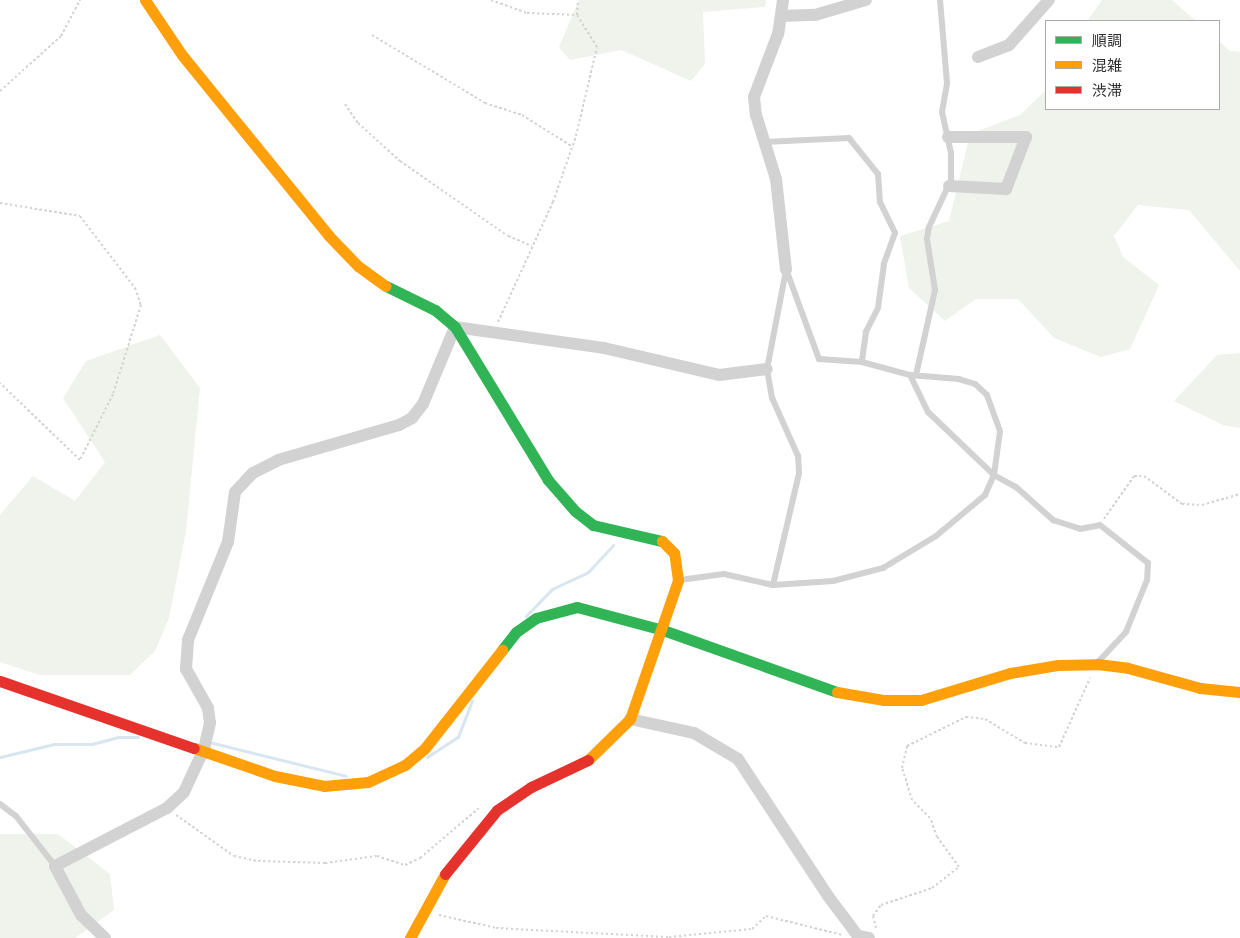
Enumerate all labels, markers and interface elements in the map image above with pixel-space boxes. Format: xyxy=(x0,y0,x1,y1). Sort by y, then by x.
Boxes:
legend xyxy=(1045,20,1220,110)
text: 順調 xyxy=(1092,32,1122,50)
text: 混雑 xyxy=(1092,57,1122,75)
text: 渋滞 xyxy=(1092,82,1122,100)

